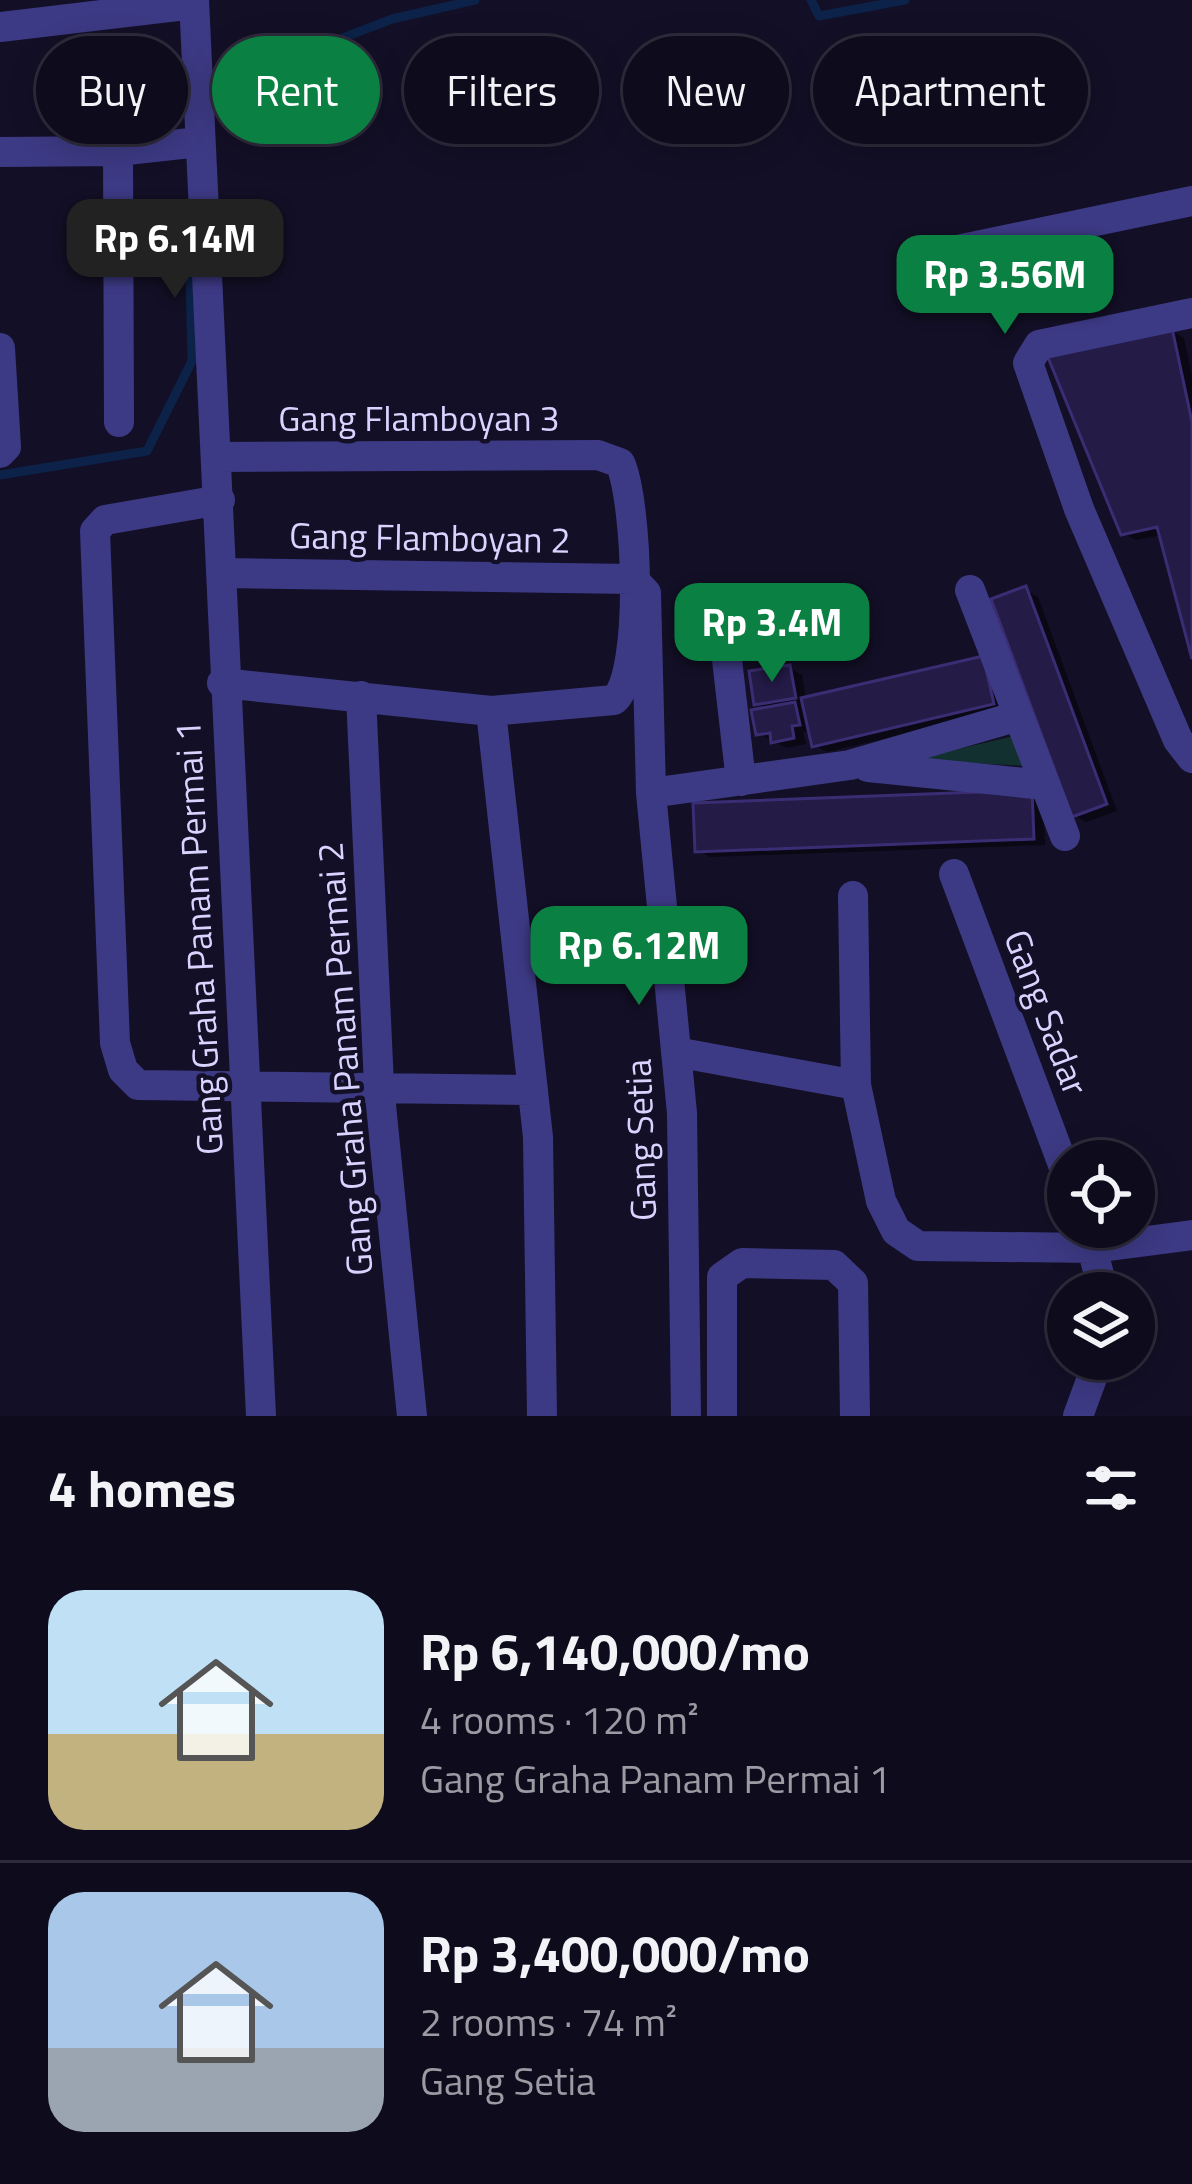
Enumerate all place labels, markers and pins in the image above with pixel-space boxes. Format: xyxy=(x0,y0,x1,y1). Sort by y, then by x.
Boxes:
pin: Rp 6.14M xyxy=(51,199,299,301)
pin: Rp 3.56M xyxy=(881,235,1129,337)
pin: Rp 3.4M xyxy=(661,583,883,685)
pin: Rp 6.12M xyxy=(515,906,763,1008)

